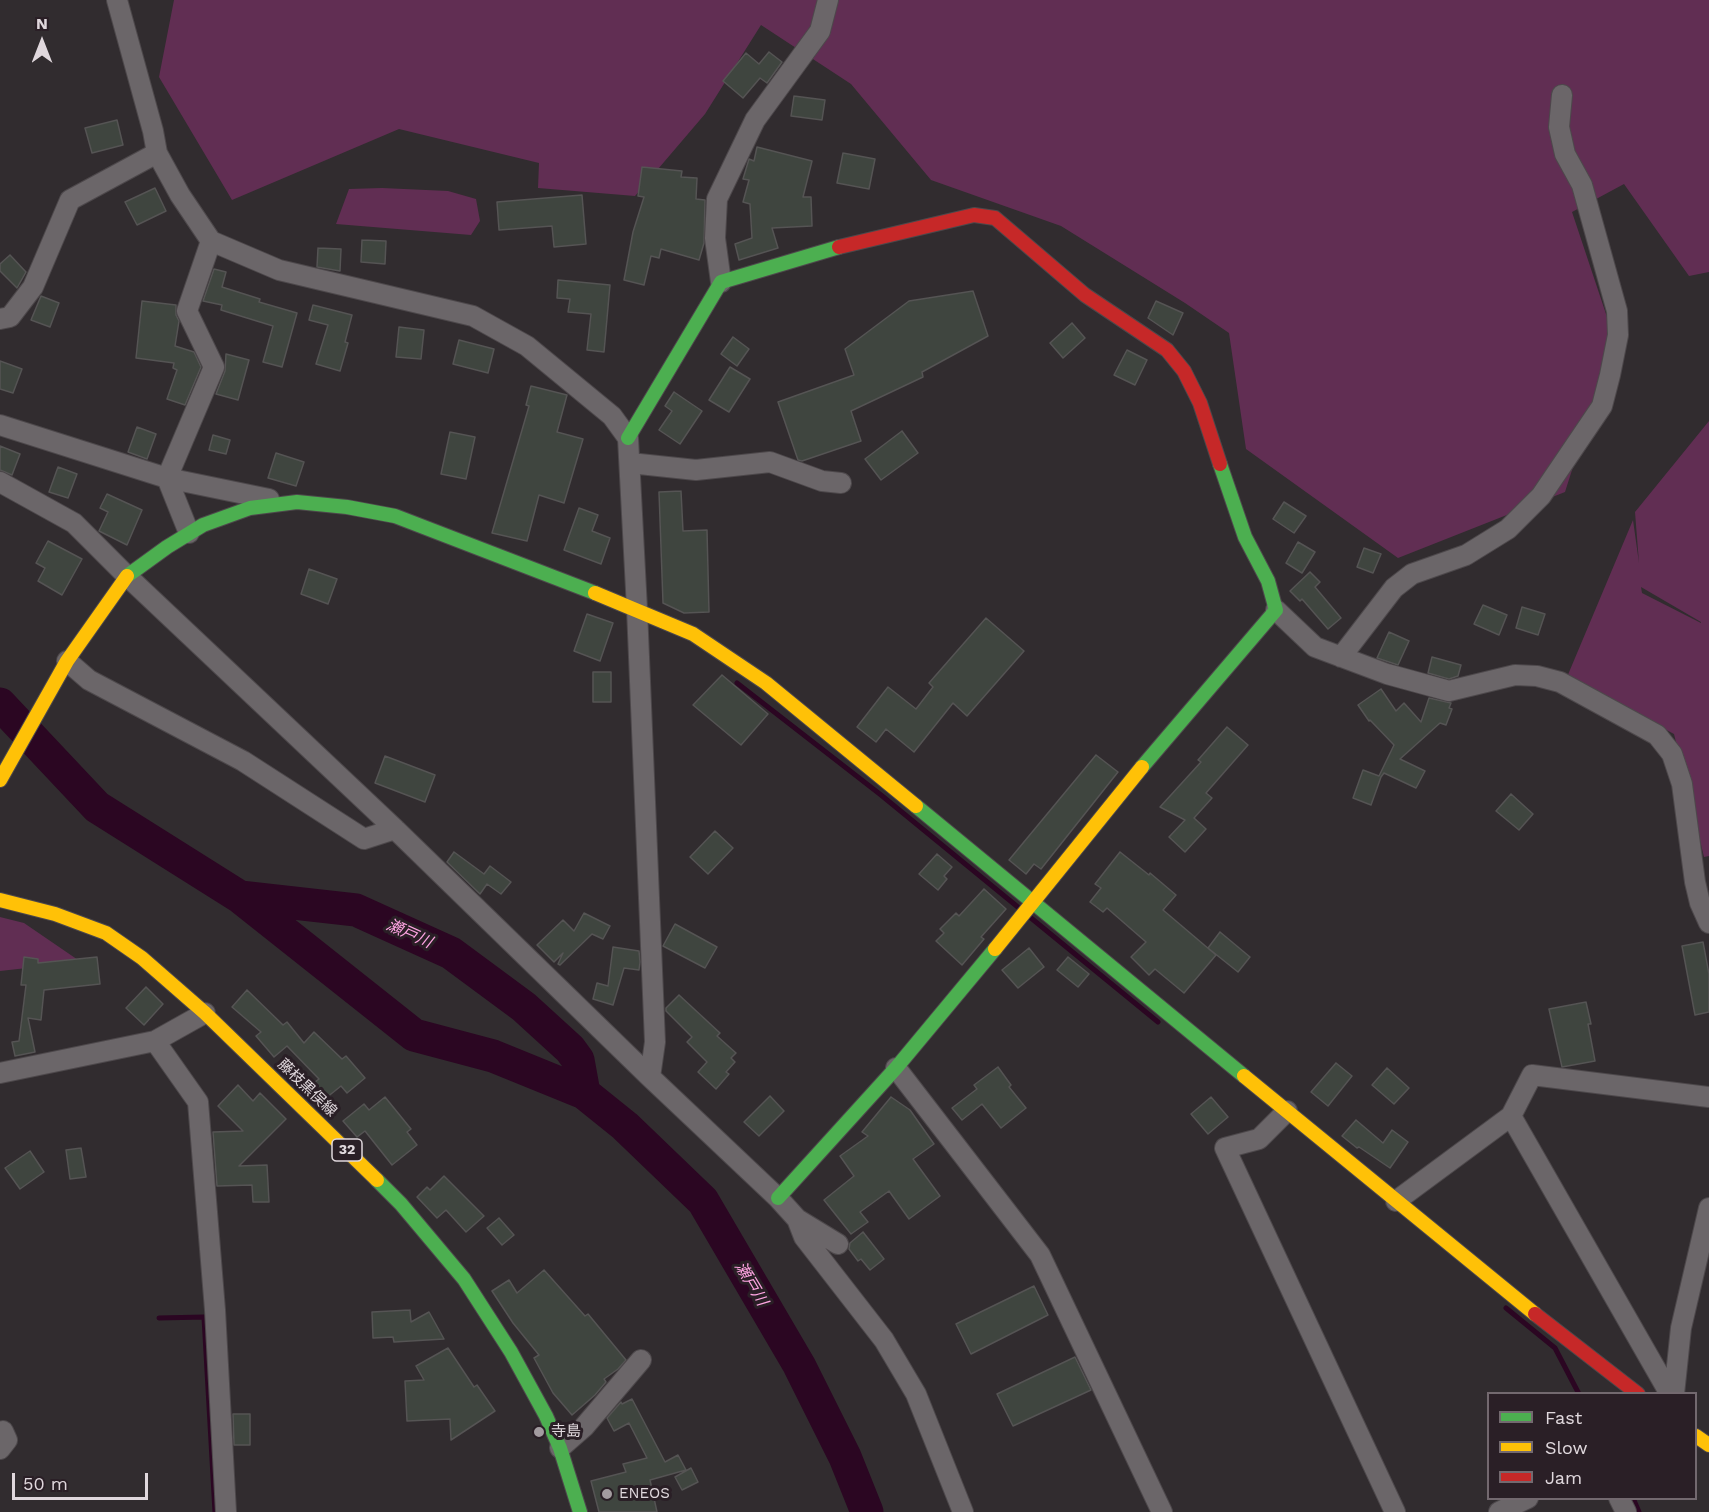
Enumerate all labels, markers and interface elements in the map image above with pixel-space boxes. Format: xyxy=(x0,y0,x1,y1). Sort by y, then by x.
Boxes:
north arrow xyxy=(12,12,72,72)
text: N xyxy=(36,14,48,33)
water label: 瀬戸川 xyxy=(383,915,435,953)
street label: 藤枝黒俣線 xyxy=(274,1055,340,1121)
road number: 32 xyxy=(332,1139,362,1161)
water label: 瀬戸川 xyxy=(730,1258,772,1310)
legend xyxy=(1487,1392,1697,1500)
text: Fast xyxy=(1545,1407,1582,1428)
place label: 寺島 xyxy=(551,1423,581,1441)
marker: 寺島 xyxy=(532,1425,546,1439)
text: Slow xyxy=(1545,1437,1588,1458)
scale bar xyxy=(15,1461,152,1499)
text: Jam xyxy=(1545,1467,1582,1488)
text: 50 m xyxy=(23,1473,68,1494)
place label: ENEOS xyxy=(619,1485,670,1503)
marker: ENEOS xyxy=(600,1487,614,1501)

